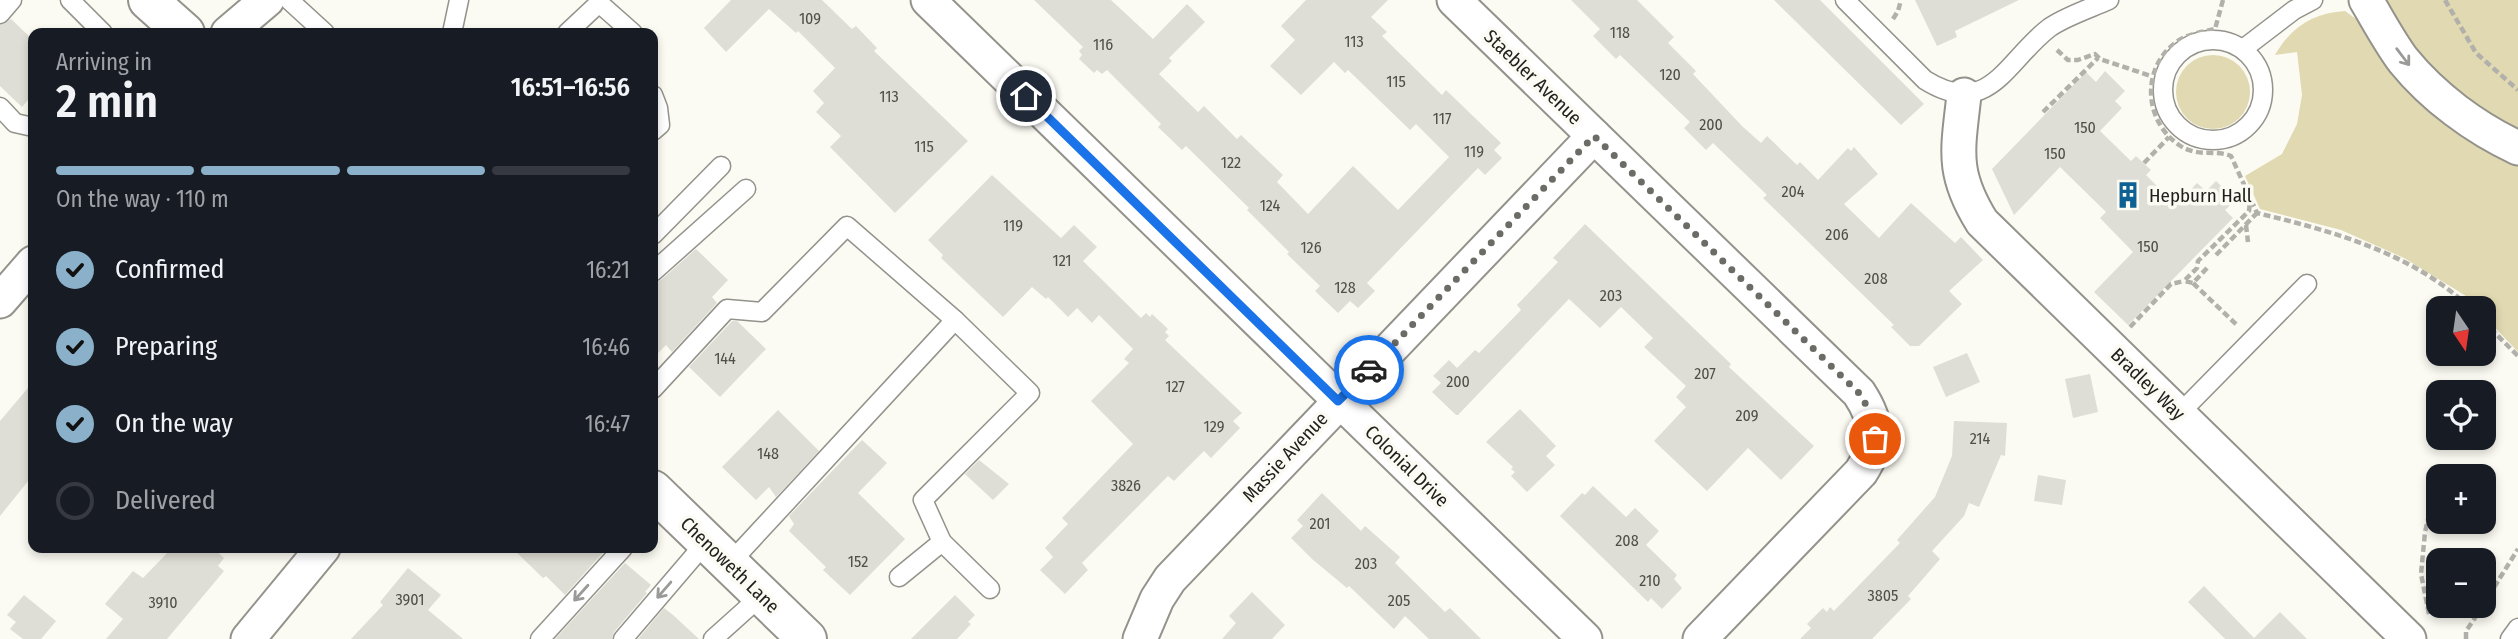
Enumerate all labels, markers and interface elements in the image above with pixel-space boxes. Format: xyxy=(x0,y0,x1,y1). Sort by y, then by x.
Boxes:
house number: 109 xyxy=(799,9,821,28)
house number: 118 xyxy=(1610,23,1630,42)
street label: Staebler Avenue xyxy=(1479,25,1587,129)
house number: 113 xyxy=(1344,32,1364,51)
house number: 116 xyxy=(1093,35,1113,54)
one-way arrow xyxy=(2396,47,2410,66)
text: Arriving in xyxy=(56,48,152,76)
house number: 120 xyxy=(1659,65,1681,84)
pin xyxy=(996,66,1056,126)
text: 16:51–16:56 xyxy=(511,72,630,103)
house number: 115 xyxy=(1386,72,1406,91)
text: 2 min xyxy=(56,74,158,129)
icon: home xyxy=(1007,77,1045,115)
house number: 113 xyxy=(879,87,899,106)
house number: 117 xyxy=(1433,109,1452,128)
house number: 200 xyxy=(1699,115,1723,134)
house number: 150 xyxy=(2074,118,2096,137)
house number: 115 xyxy=(914,137,934,156)
house number: 119 xyxy=(1464,142,1484,161)
house number: 150 xyxy=(2044,144,2066,163)
house number: 122 xyxy=(1221,153,1241,172)
building icon: Hepburn Hall xyxy=(2113,180,2143,210)
house number: 204 xyxy=(1781,182,1805,201)
place label: Hepburn Hall xyxy=(2149,184,2252,207)
text: On the way · 110 m xyxy=(56,185,229,213)
house number: 124 xyxy=(1260,196,1281,215)
house number: 119 xyxy=(1003,216,1023,235)
house number: 206 xyxy=(1825,225,1849,244)
house number: 150 xyxy=(2137,237,2159,256)
house number: 126 xyxy=(1300,238,1322,257)
icon: check xyxy=(56,251,94,289)
house number: 121 xyxy=(1052,251,1072,270)
text: Confirmed xyxy=(115,254,225,285)
text: 16:21 xyxy=(586,256,630,284)
house number: 208 xyxy=(1864,269,1888,288)
house number: 128 xyxy=(1334,278,1356,297)
house number: 203 xyxy=(1600,286,1622,305)
north arrow xyxy=(2426,296,2496,366)
map controls xyxy=(2426,296,2496,618)
icon: check xyxy=(56,328,94,366)
text: Preparing xyxy=(115,331,217,362)
text: 16:46 xyxy=(582,333,630,361)
courier xyxy=(1334,335,1404,405)
street label: Bradley Way xyxy=(2106,343,2190,425)
house number: 144 xyxy=(714,349,736,368)
icon: car xyxy=(1350,351,1388,389)
house number: 207 xyxy=(1694,364,1716,383)
house number: 200 xyxy=(1446,372,1470,391)
house number: 127 xyxy=(1165,377,1185,396)
button: locate xyxy=(2426,380,2496,450)
icon: check xyxy=(56,405,94,443)
house number: 209 xyxy=(1735,406,1759,425)
street label: Massie Avenue xyxy=(1238,407,1332,507)
text: On the way xyxy=(115,408,233,439)
pin xyxy=(1845,409,1905,469)
text: 16:47 xyxy=(585,410,630,438)
house number: 129 xyxy=(1204,417,1225,436)
street label: Colonial Drive xyxy=(1360,420,1454,512)
icon: bag xyxy=(1856,420,1894,458)
house number: 214 xyxy=(1970,429,1991,448)
house number: 148 xyxy=(757,444,779,463)
button: + xyxy=(2426,464,2496,534)
house number: 3826 xyxy=(1111,476,1141,495)
text: Delivered xyxy=(115,485,216,516)
street label: Chenoweth Lane xyxy=(676,512,784,618)
house number: 201 xyxy=(1309,514,1331,533)
house number: 208 xyxy=(1615,531,1639,550)
button: − xyxy=(2426,548,2496,618)
house number: 152 xyxy=(848,552,868,571)
house number: 203 xyxy=(1355,554,1377,573)
house number: 210 xyxy=(1639,571,1661,590)
one-way arrow xyxy=(656,581,672,599)
one-way arrow xyxy=(573,584,590,601)
house number: 3805 xyxy=(1868,586,1898,605)
house number: 3901 xyxy=(396,590,425,609)
house number: 205 xyxy=(1388,591,1410,610)
house number: 3910 xyxy=(148,593,178,612)

